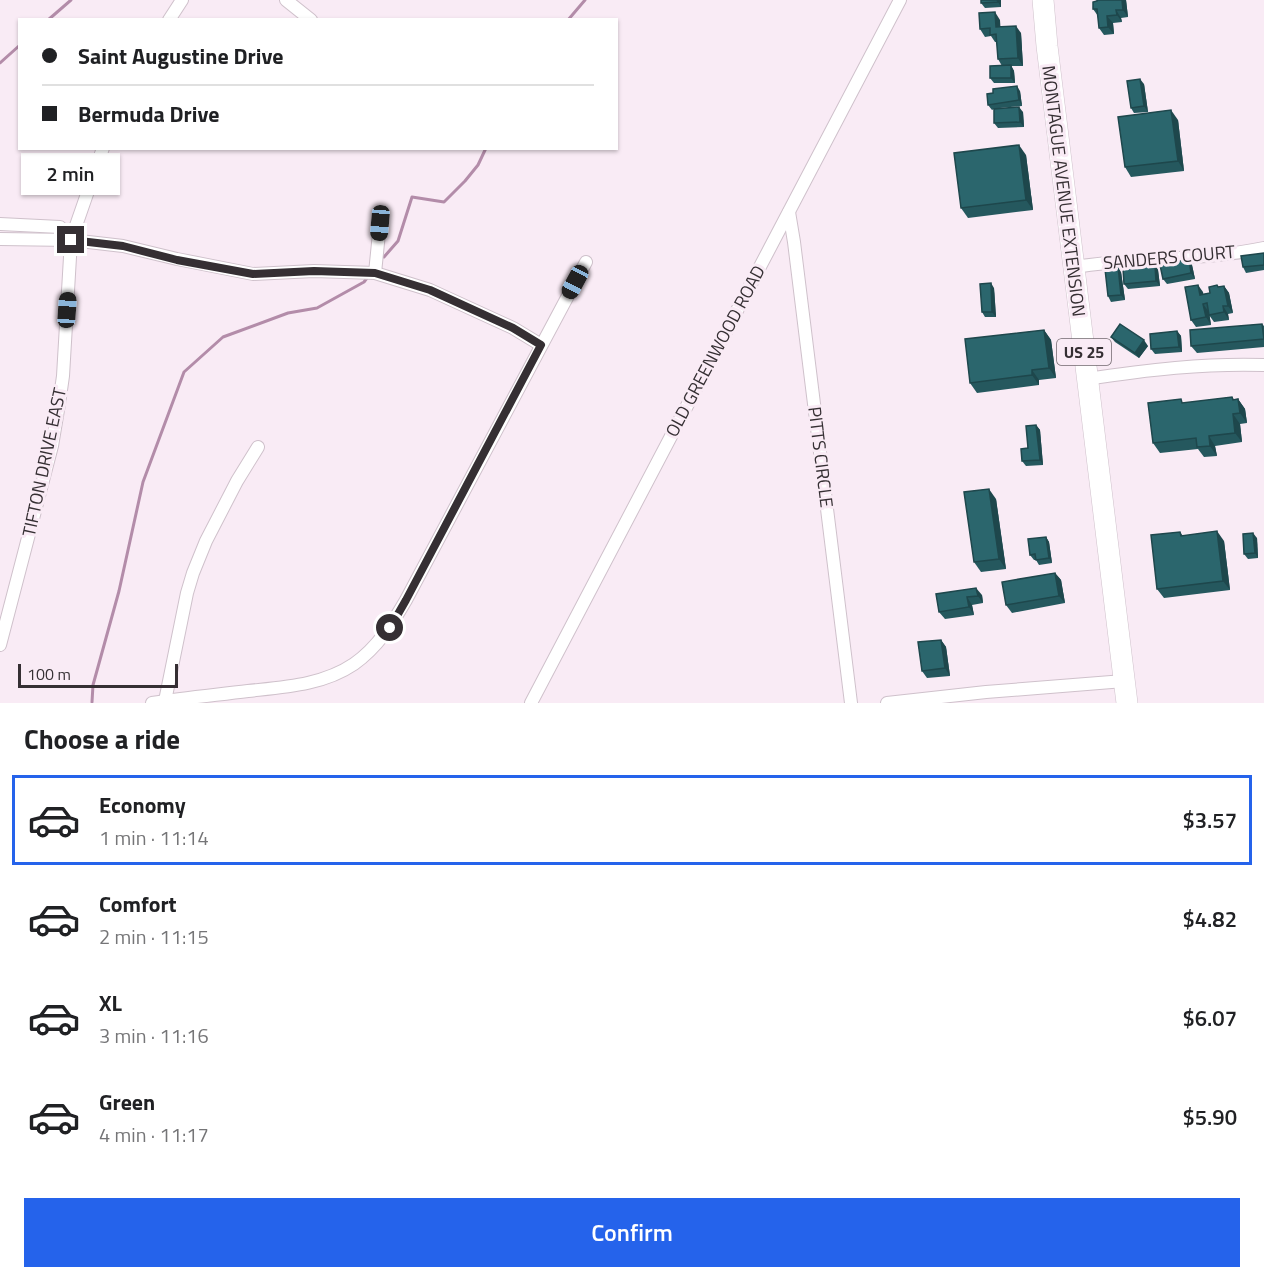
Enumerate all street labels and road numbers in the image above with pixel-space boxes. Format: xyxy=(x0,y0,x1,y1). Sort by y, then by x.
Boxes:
street label: MONTAGUE AVENUE EXTENSION xyxy=(1035,64,1093,318)
street label: SANDERS COURT xyxy=(1102,238,1237,276)
street label: OLD GREENWOOD ROAD xyxy=(658,260,772,442)
road number: US 25 xyxy=(1057,339,1111,365)
street label: TIFTON DRIVE EAST xyxy=(15,384,73,539)
street label: PITTS CIRCLE xyxy=(801,405,841,509)

